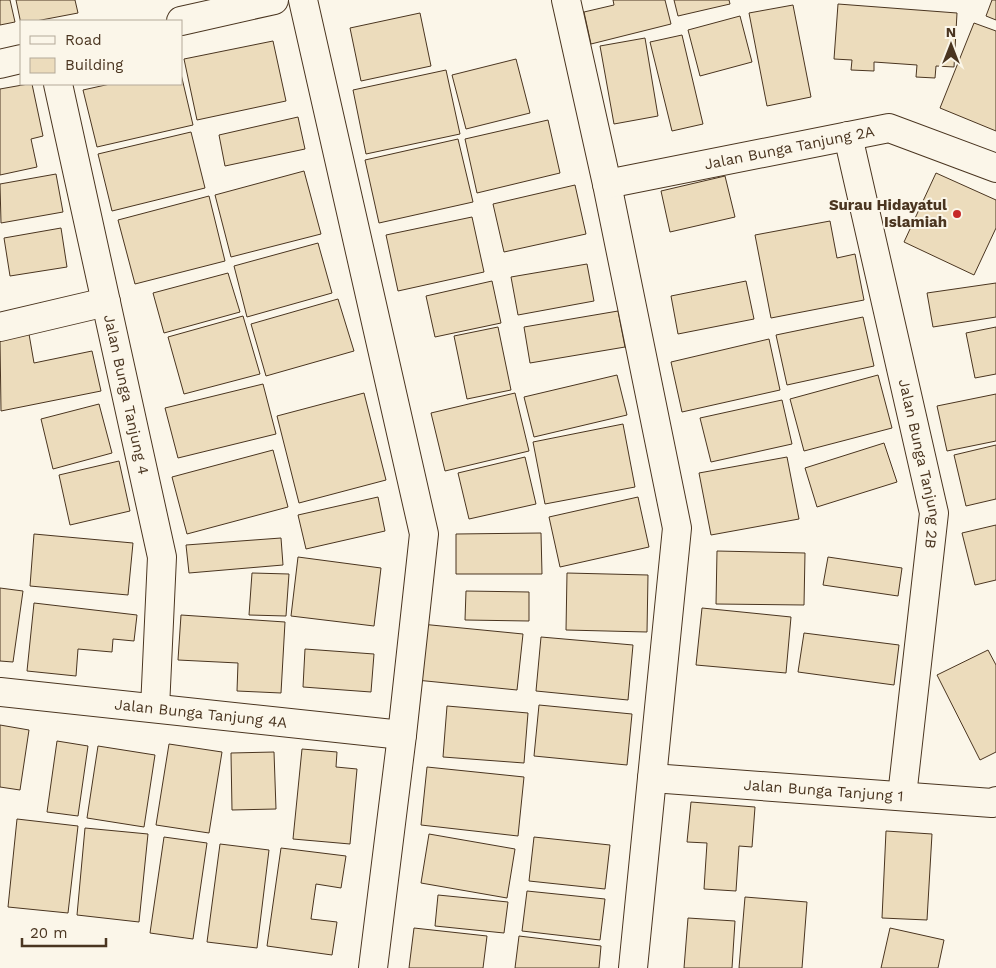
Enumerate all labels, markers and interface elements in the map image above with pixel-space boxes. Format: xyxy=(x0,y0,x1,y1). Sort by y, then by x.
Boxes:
legend xyxy=(20,20,182,85)
north arrow xyxy=(926,20,976,70)
text: N xyxy=(946,24,956,40)
text: Road xyxy=(65,31,102,49)
text: Building xyxy=(65,56,123,74)
street label: Jalan Bunga Tanjung 2A xyxy=(703,122,876,173)
place label: Surau Hidayatul Islamiah xyxy=(829,196,947,231)
marker: Surau Hidayatul Islamiah xyxy=(951,208,963,220)
street label: Jalan Bunga Tanjung 4 xyxy=(100,313,153,476)
street label: Jalan Bunga Tanjung 2B xyxy=(895,377,944,550)
street label: Jalan Bunga Tanjung 4A xyxy=(114,695,288,732)
street label: Jalan Bunga Tanjung 1 xyxy=(743,776,904,805)
scale bar xyxy=(22,916,106,948)
text: 20 m xyxy=(30,924,68,942)

